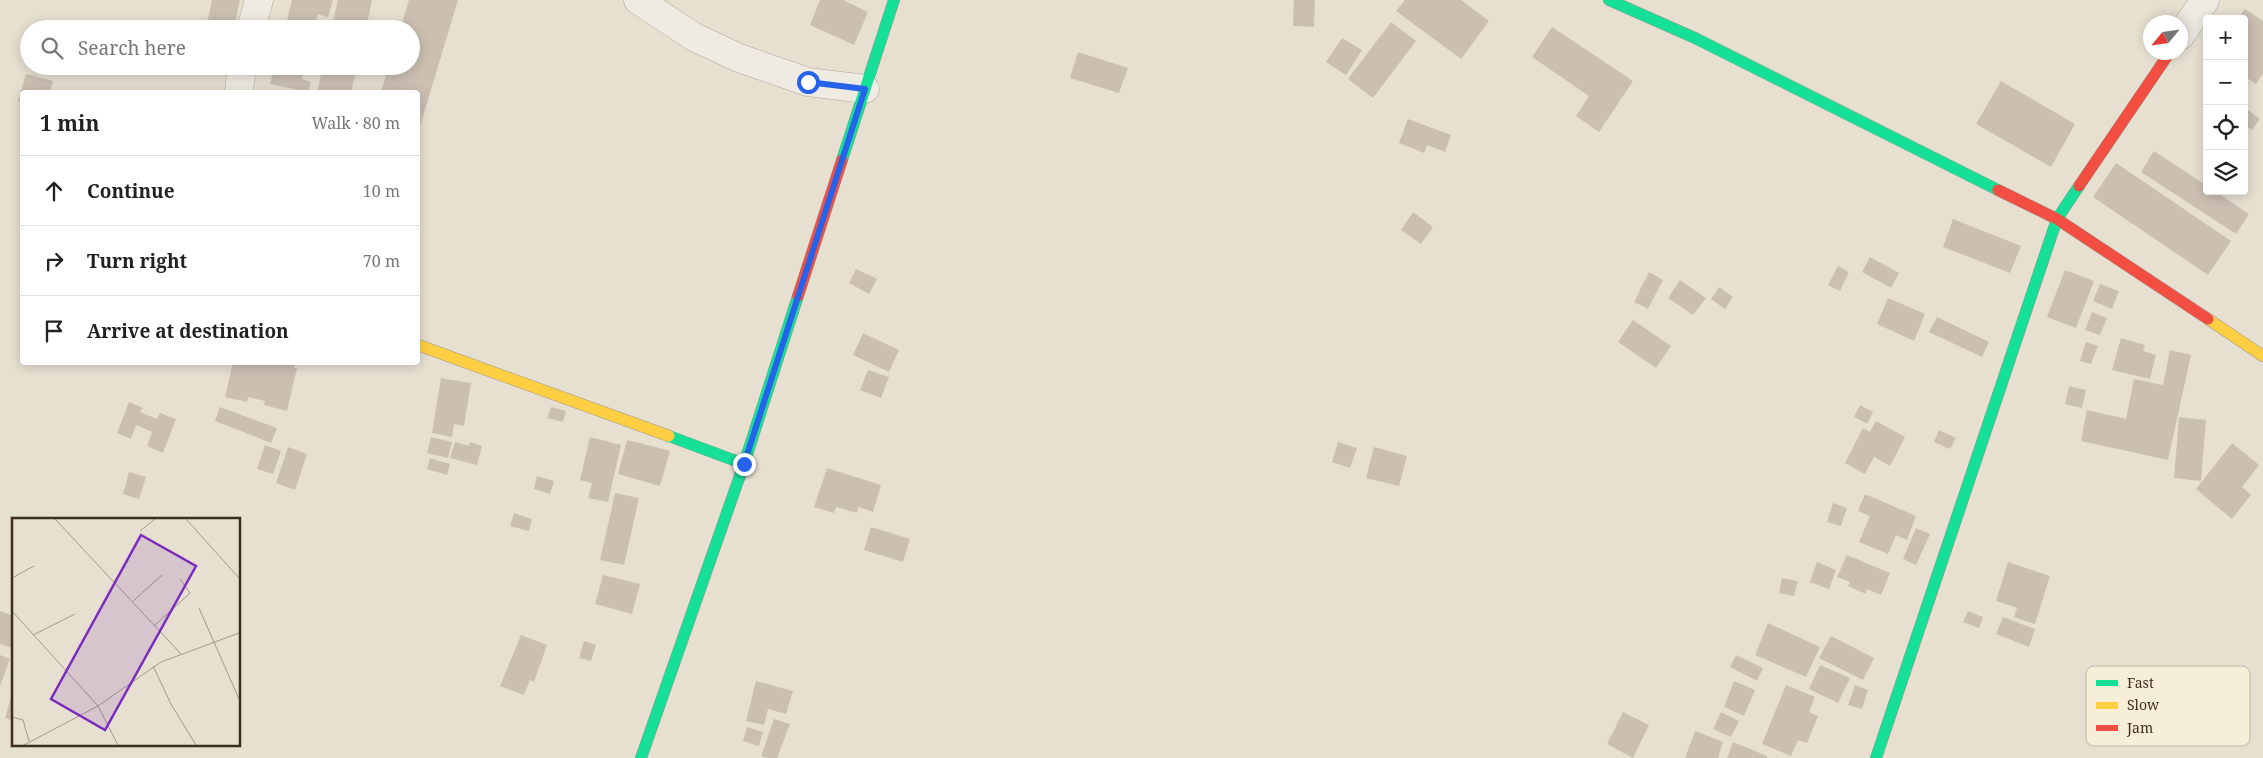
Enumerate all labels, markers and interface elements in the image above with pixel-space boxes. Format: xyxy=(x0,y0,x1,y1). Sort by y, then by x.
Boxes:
north arrow xyxy=(2143,15,2188,60)
map controls xyxy=(2203,15,2248,195)
button: + xyxy=(2203,15,2248,60)
search box xyxy=(20,20,420,75)
icon: search xyxy=(38,34,66,62)
text: Search here xyxy=(78,35,186,61)
button: − xyxy=(2203,60,2248,105)
route start xyxy=(797,71,820,94)
button: locate xyxy=(2203,105,2248,150)
text: 1 min xyxy=(40,109,99,137)
text: Walk · 80 m xyxy=(312,112,400,134)
button: layers xyxy=(2203,150,2248,195)
icon: ahead xyxy=(40,177,68,205)
text: Continue xyxy=(87,178,175,204)
text: 10 m xyxy=(363,180,400,202)
icon: right xyxy=(40,247,68,275)
text: Turn right xyxy=(87,248,187,274)
text: 70 m xyxy=(363,250,400,272)
icon: arrive xyxy=(40,317,68,345)
text: Arrive at destination xyxy=(87,318,289,344)
route end xyxy=(733,453,756,476)
inset map xyxy=(12,518,240,746)
legend xyxy=(2086,666,2250,746)
text: Fast xyxy=(2127,673,2154,692)
text: Slow xyxy=(2127,695,2160,714)
text: Jam xyxy=(2126,718,2153,737)

